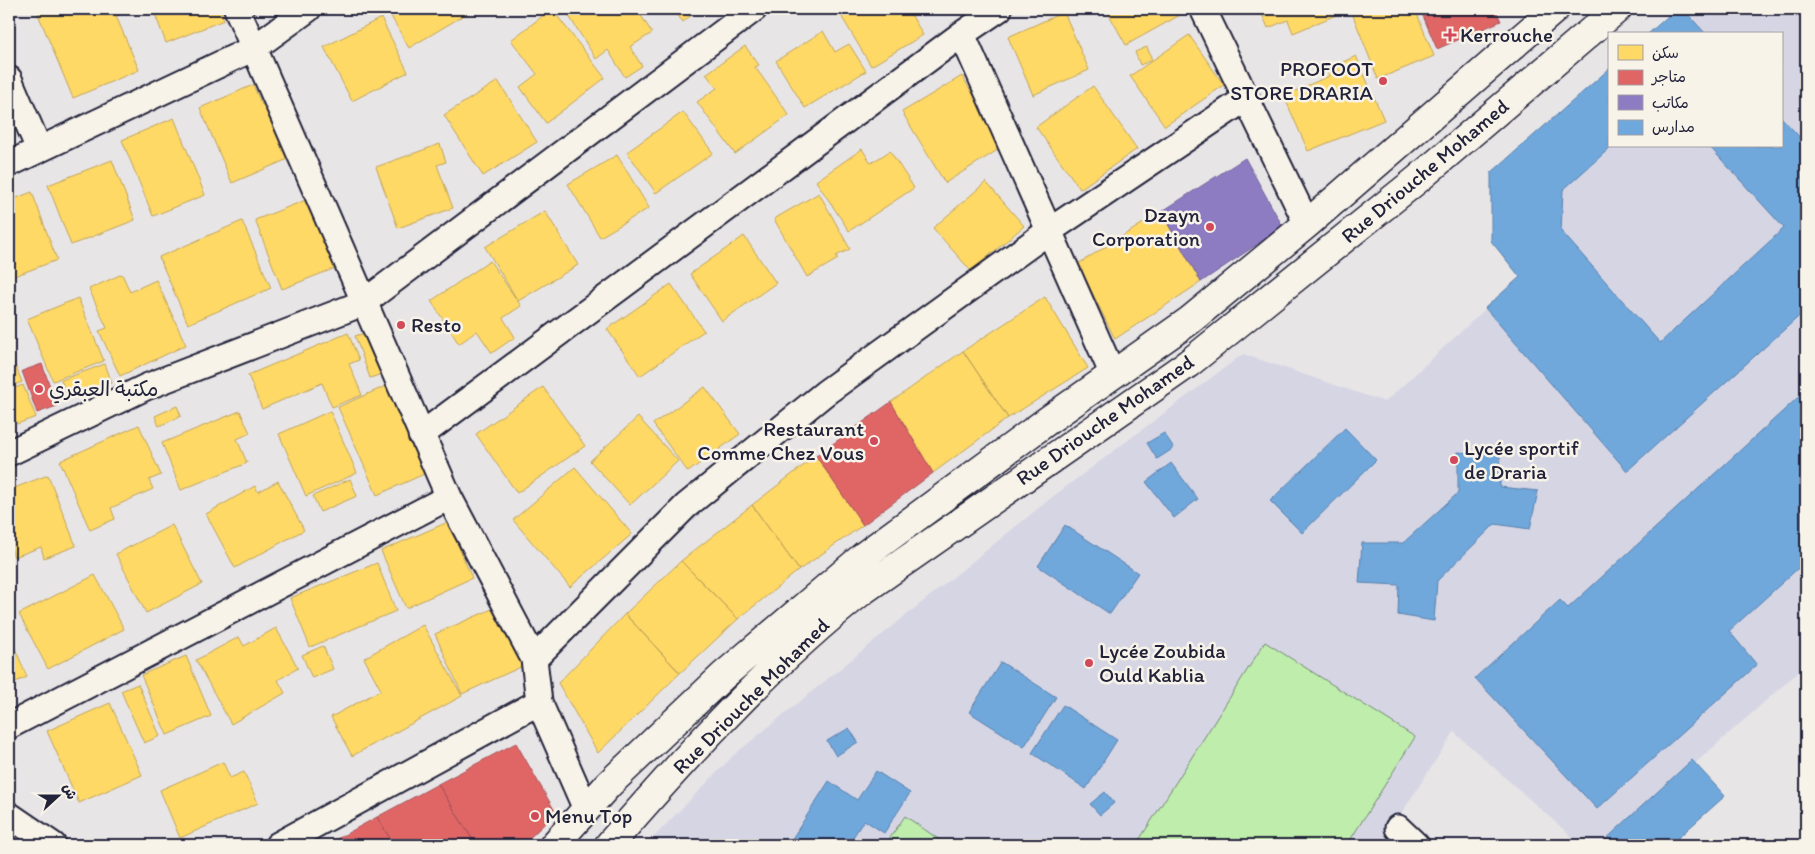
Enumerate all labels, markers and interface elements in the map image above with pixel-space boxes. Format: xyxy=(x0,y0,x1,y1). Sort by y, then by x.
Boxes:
place label: Kerrouche xyxy=(1460,22,1553,47)
marker: Kerrouche xyxy=(1444,29,1456,41)
legend xyxy=(1608,32,1782,148)
text: سكن xyxy=(1652,44,1679,62)
place label: PROFOOT STORE DRARIA xyxy=(1230,56,1374,105)
text: متاجر xyxy=(1650,68,1686,86)
marker: PROFOOT STORE DRARIA xyxy=(1377,75,1389,87)
street label: Rue Driouche Mohamed xyxy=(1336,93,1514,248)
text: مكاتب xyxy=(1652,94,1689,112)
text: مدارس xyxy=(1652,118,1695,136)
place label: Dzayn Corporation xyxy=(1092,202,1200,251)
marker: Dzayn Corporation xyxy=(1204,221,1216,233)
place label: Resto xyxy=(411,312,461,337)
marker: Resto xyxy=(395,319,407,331)
street label: Rue Driouche Mohamed xyxy=(1011,348,1199,490)
place label: مكتبة العبقري xyxy=(49,376,159,404)
marker: مكتبة العبقري xyxy=(33,383,45,395)
place label: Restaurant Comme Chez Vous xyxy=(697,416,864,465)
marker: Restaurant Comme Chez Vous xyxy=(868,435,880,447)
place label: Lycée sportif de Draria xyxy=(1464,435,1579,484)
marker: Lycée sportif de Draria xyxy=(1448,454,1460,466)
street label: Rue Driouche Mohamed xyxy=(667,612,835,779)
place label: Lycée Zoubida Ould Kablia xyxy=(1099,638,1226,687)
marker: Lycée Zoubida Ould Kablia xyxy=(1083,657,1095,669)
north arrow xyxy=(32,772,82,822)
text: ش xyxy=(59,781,80,802)
place label: Menu Top xyxy=(545,803,632,828)
marker: Menu Top xyxy=(529,810,541,822)

